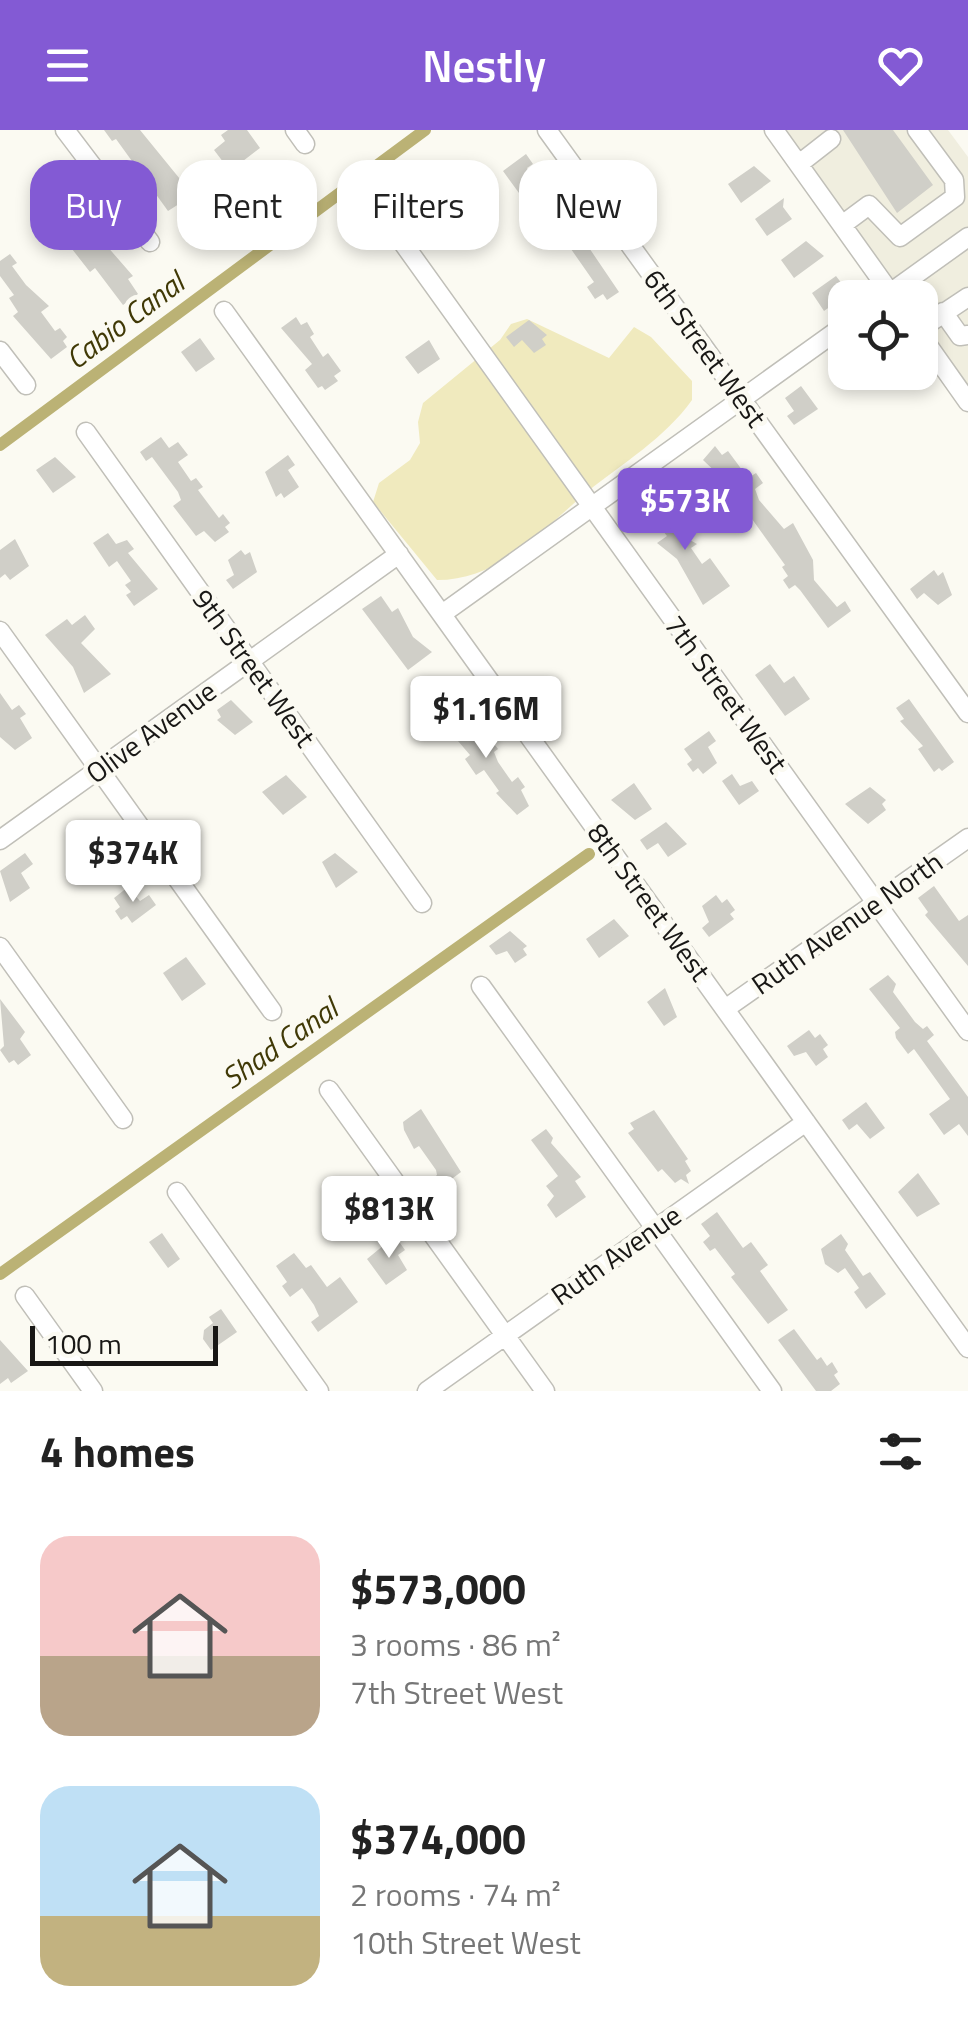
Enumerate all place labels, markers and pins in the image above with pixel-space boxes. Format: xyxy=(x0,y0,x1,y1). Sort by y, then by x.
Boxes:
pin: $573K xyxy=(615,468,755,553)
pin: $1.16M xyxy=(405,676,567,761)
pin: $374K xyxy=(63,820,203,905)
pin: $813K xyxy=(319,1176,459,1261)

